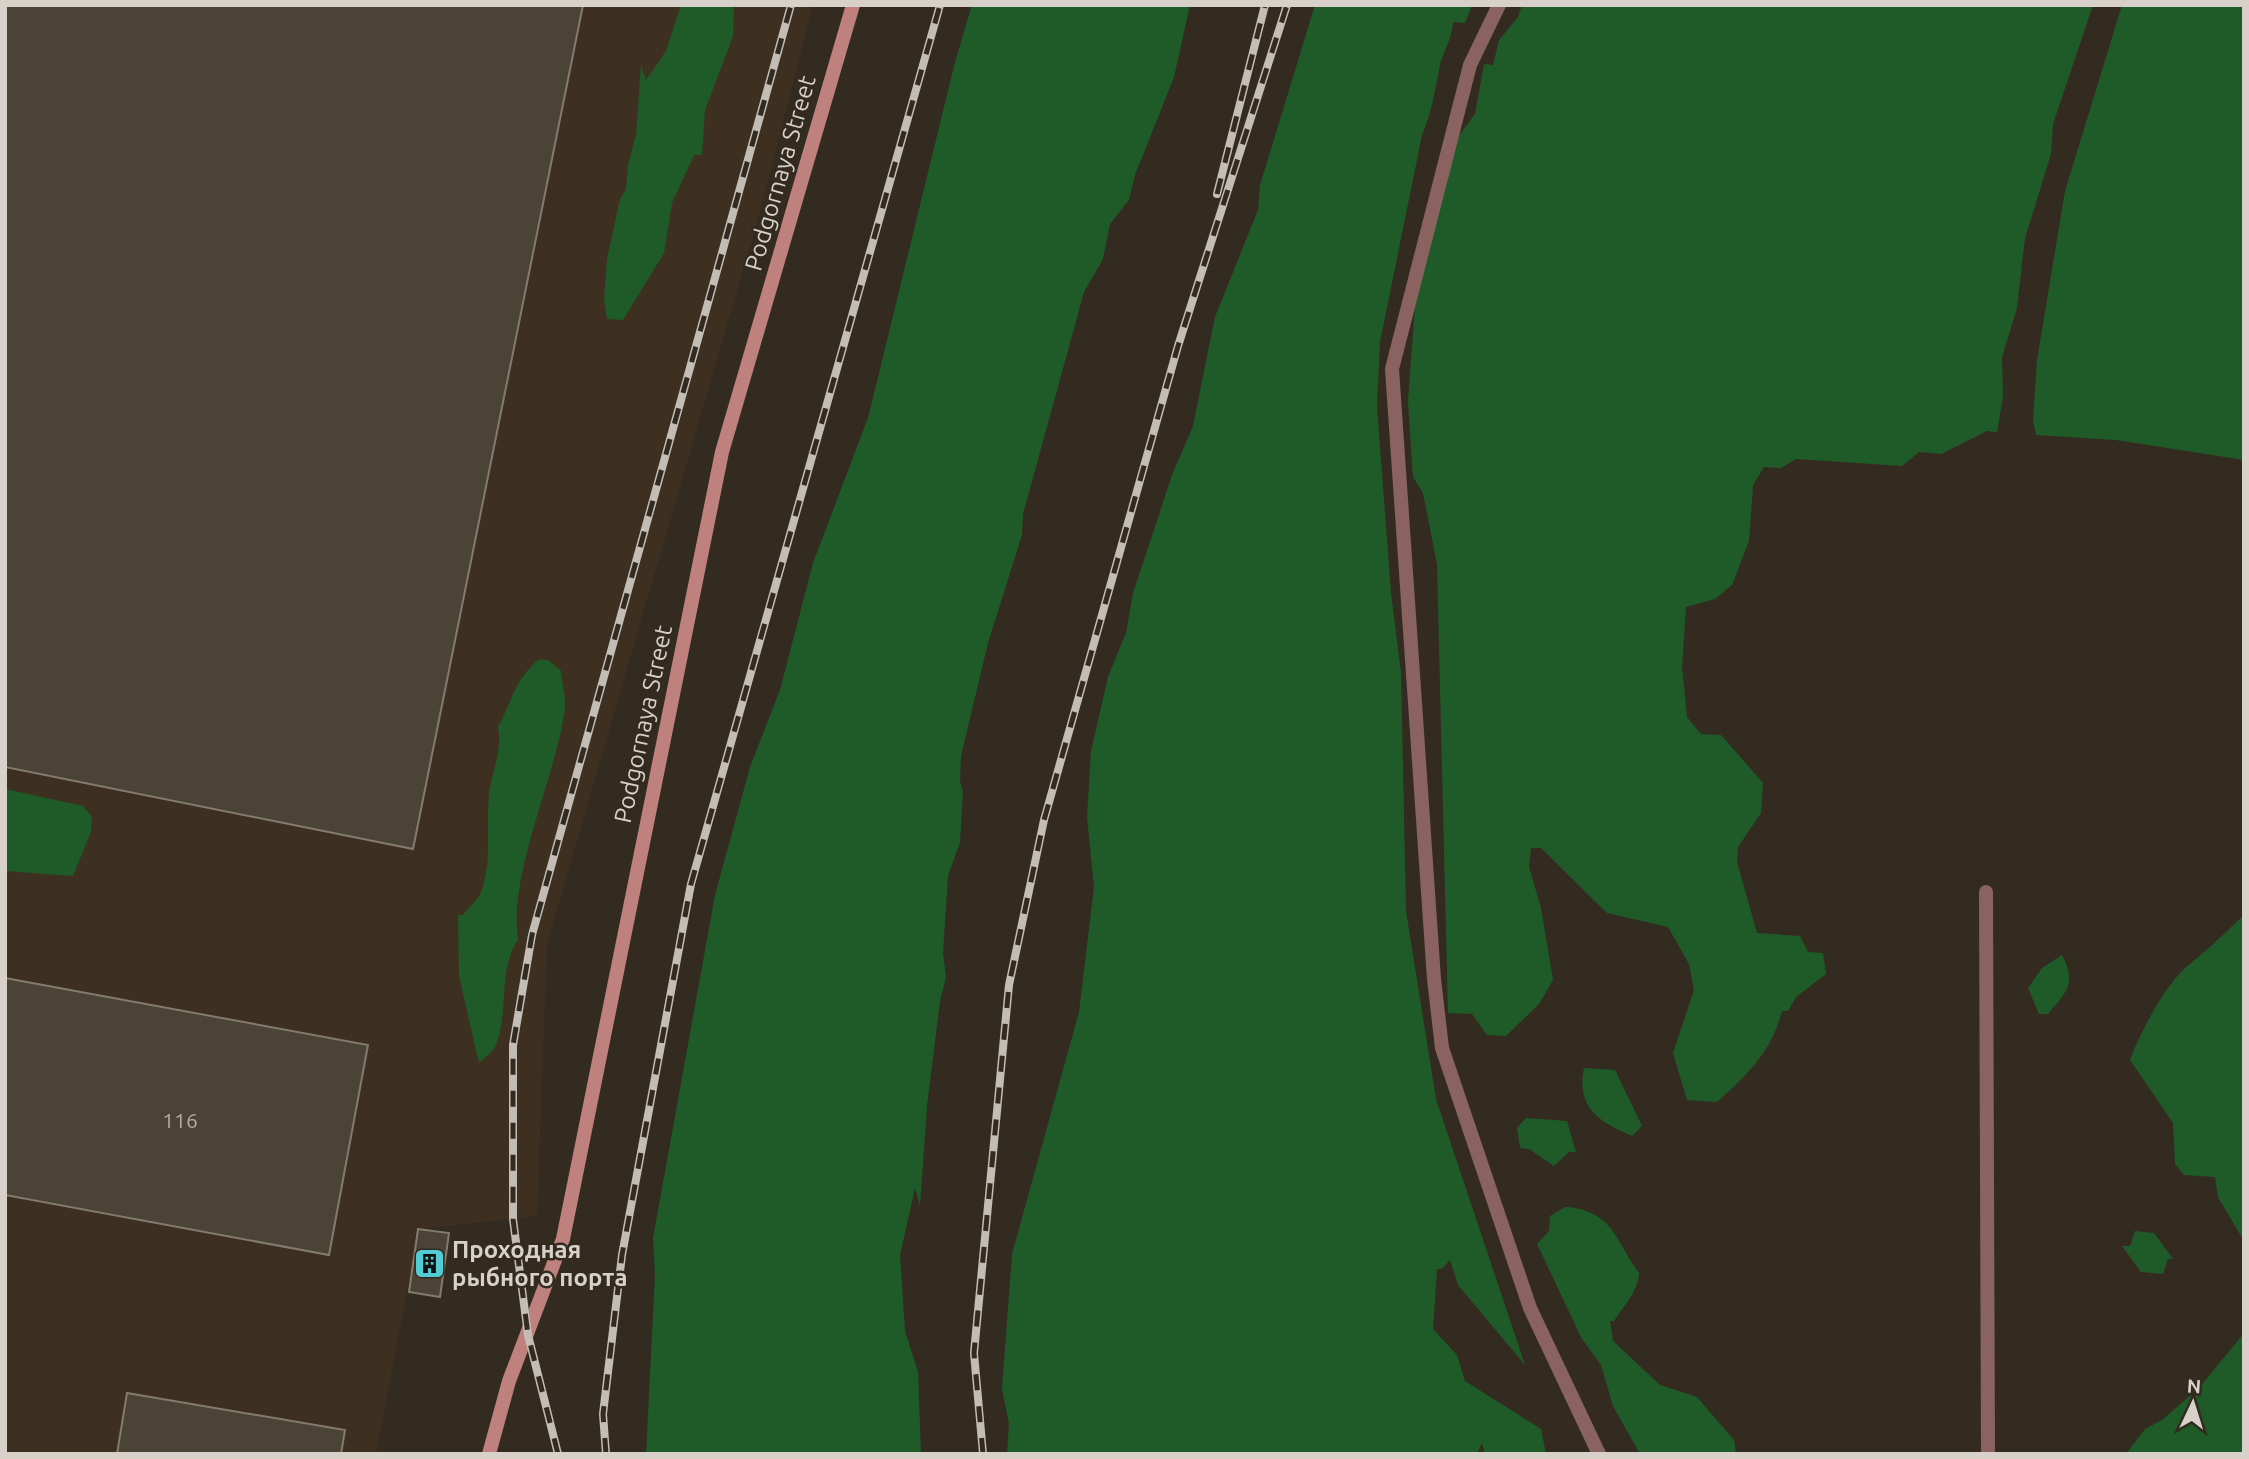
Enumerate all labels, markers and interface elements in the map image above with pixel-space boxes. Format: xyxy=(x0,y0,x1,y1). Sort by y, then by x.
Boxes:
street label: Podgornaya Street xyxy=(739,72,821,274)
street label: Podgornaya Street xyxy=(609,622,677,825)
house number: 116 xyxy=(162,1108,198,1132)
place label: Проходная рыбного порта xyxy=(452,1236,627,1291)
building icon: Проходная рыбного порта xyxy=(412,1246,446,1280)
north arrow xyxy=(2158,1368,2228,1438)
text: N xyxy=(2186,1375,2202,1398)

